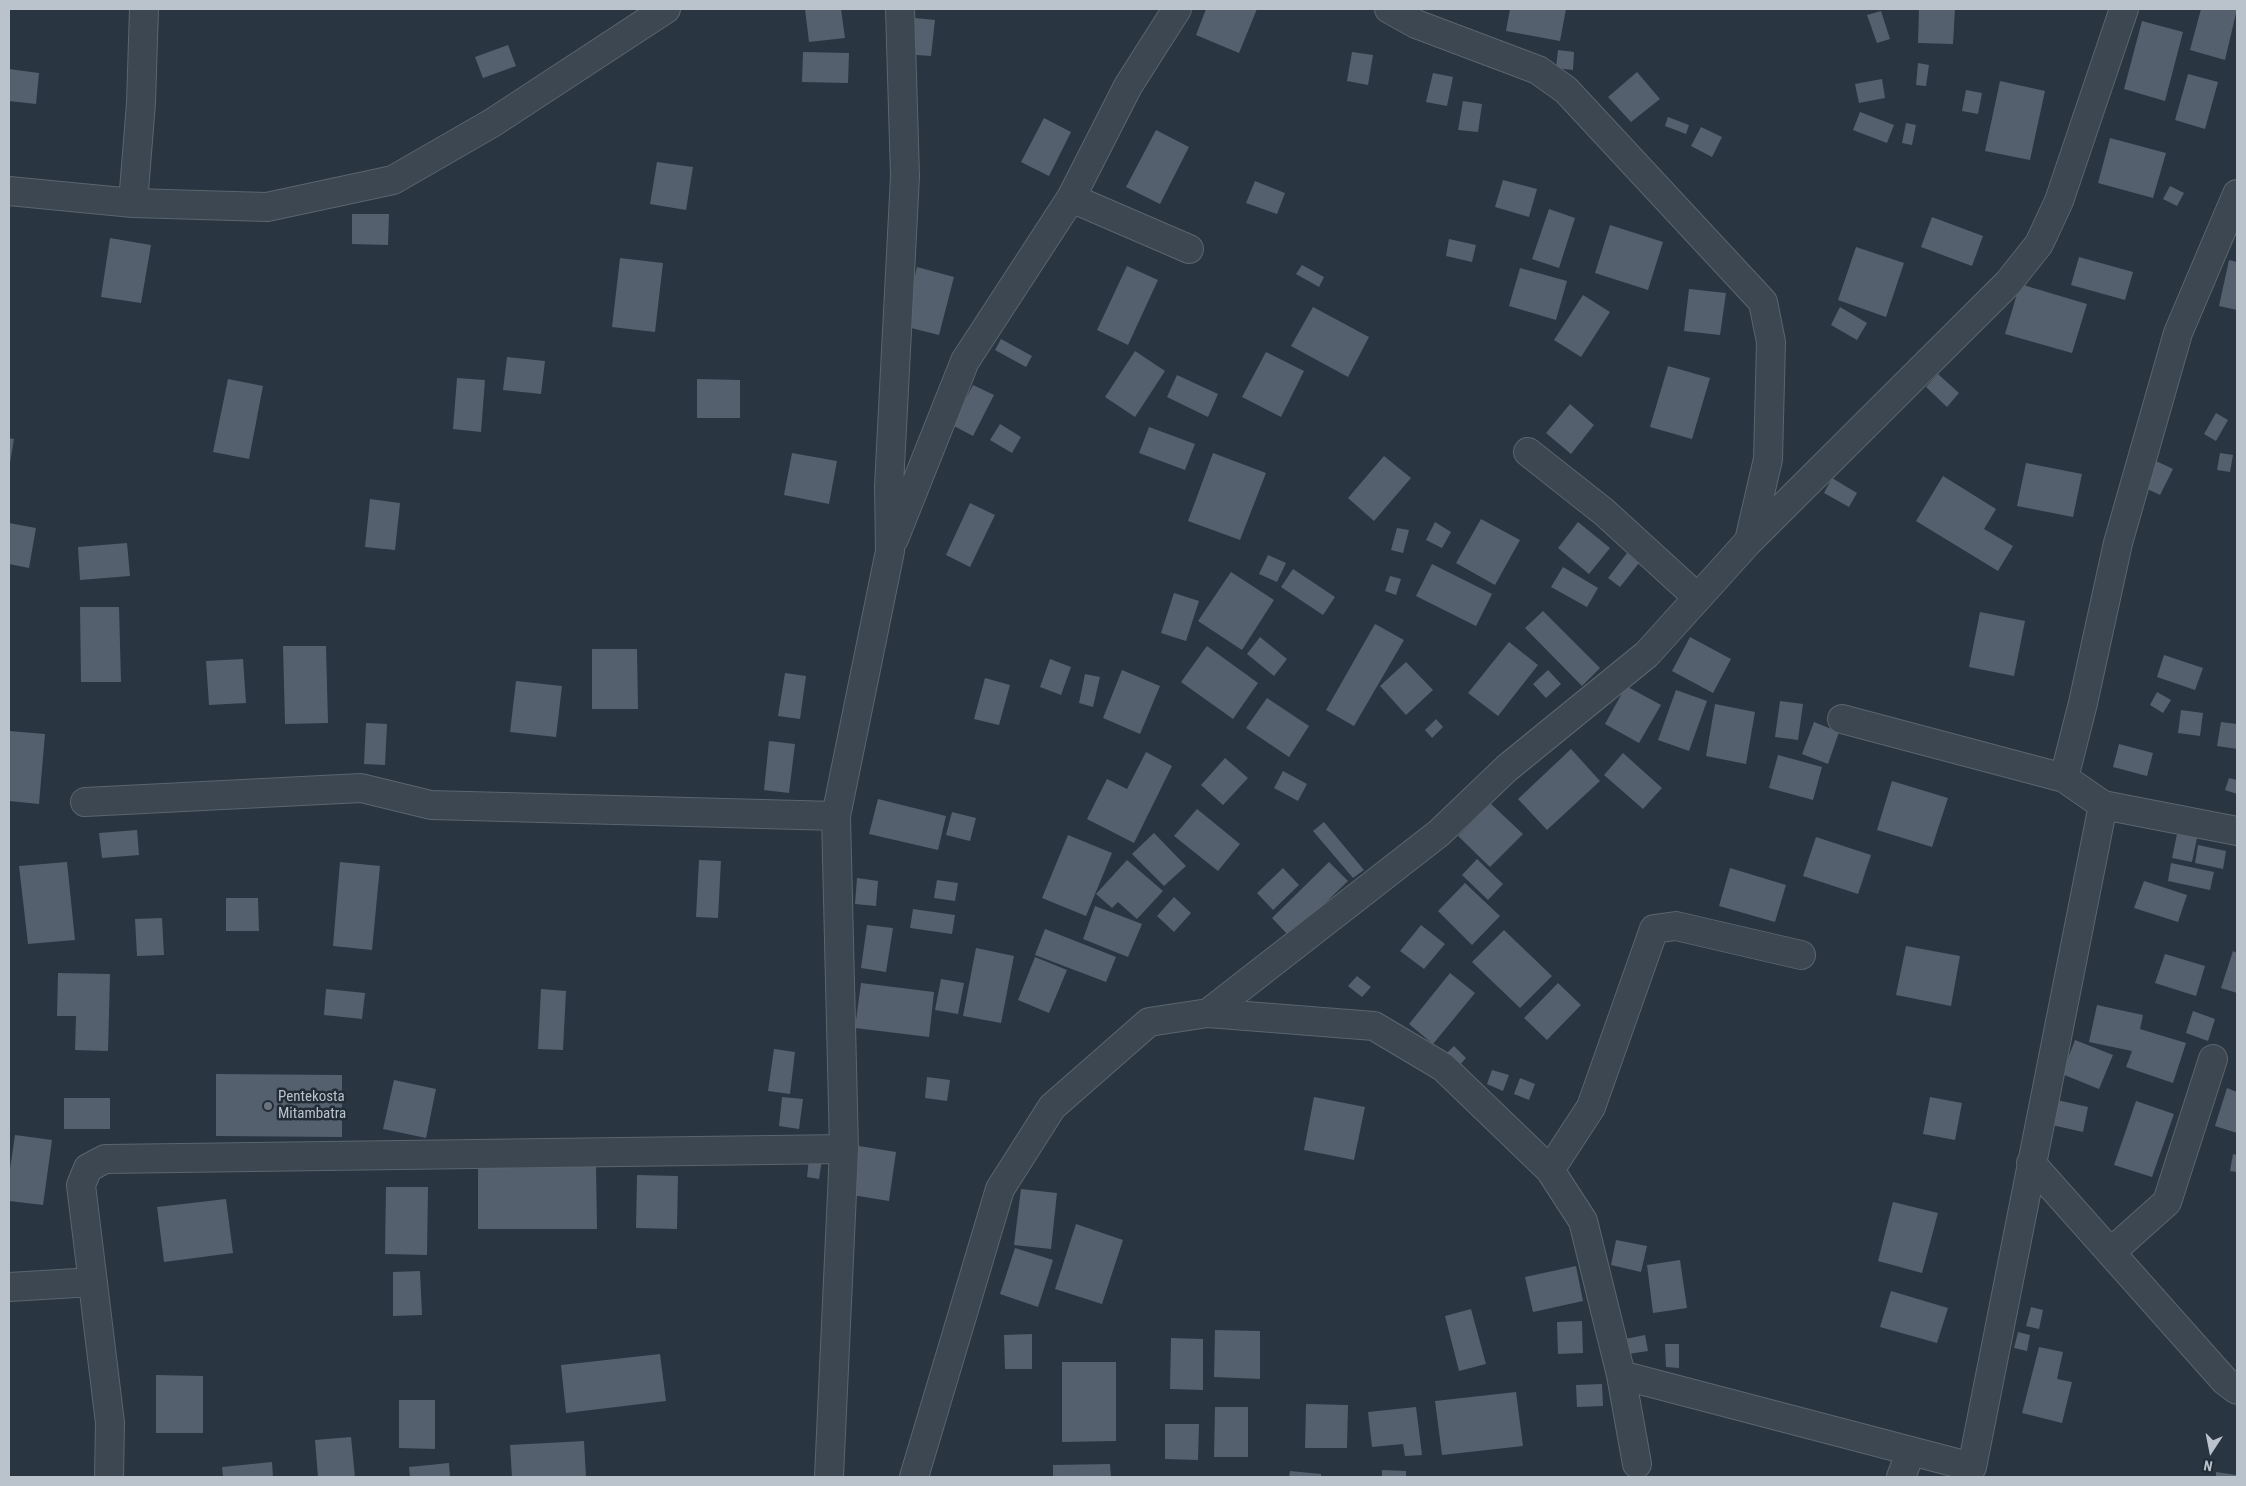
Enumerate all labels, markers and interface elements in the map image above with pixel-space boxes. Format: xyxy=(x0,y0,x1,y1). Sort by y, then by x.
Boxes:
place label: Pentekosta Mitambatra xyxy=(278,1088,346,1123)
marker: Pentekosta Mitambatra xyxy=(262,1100,274,1112)
north arrow xyxy=(2186,1426,2236,1476)
text: N xyxy=(2202,1457,2214,1474)

